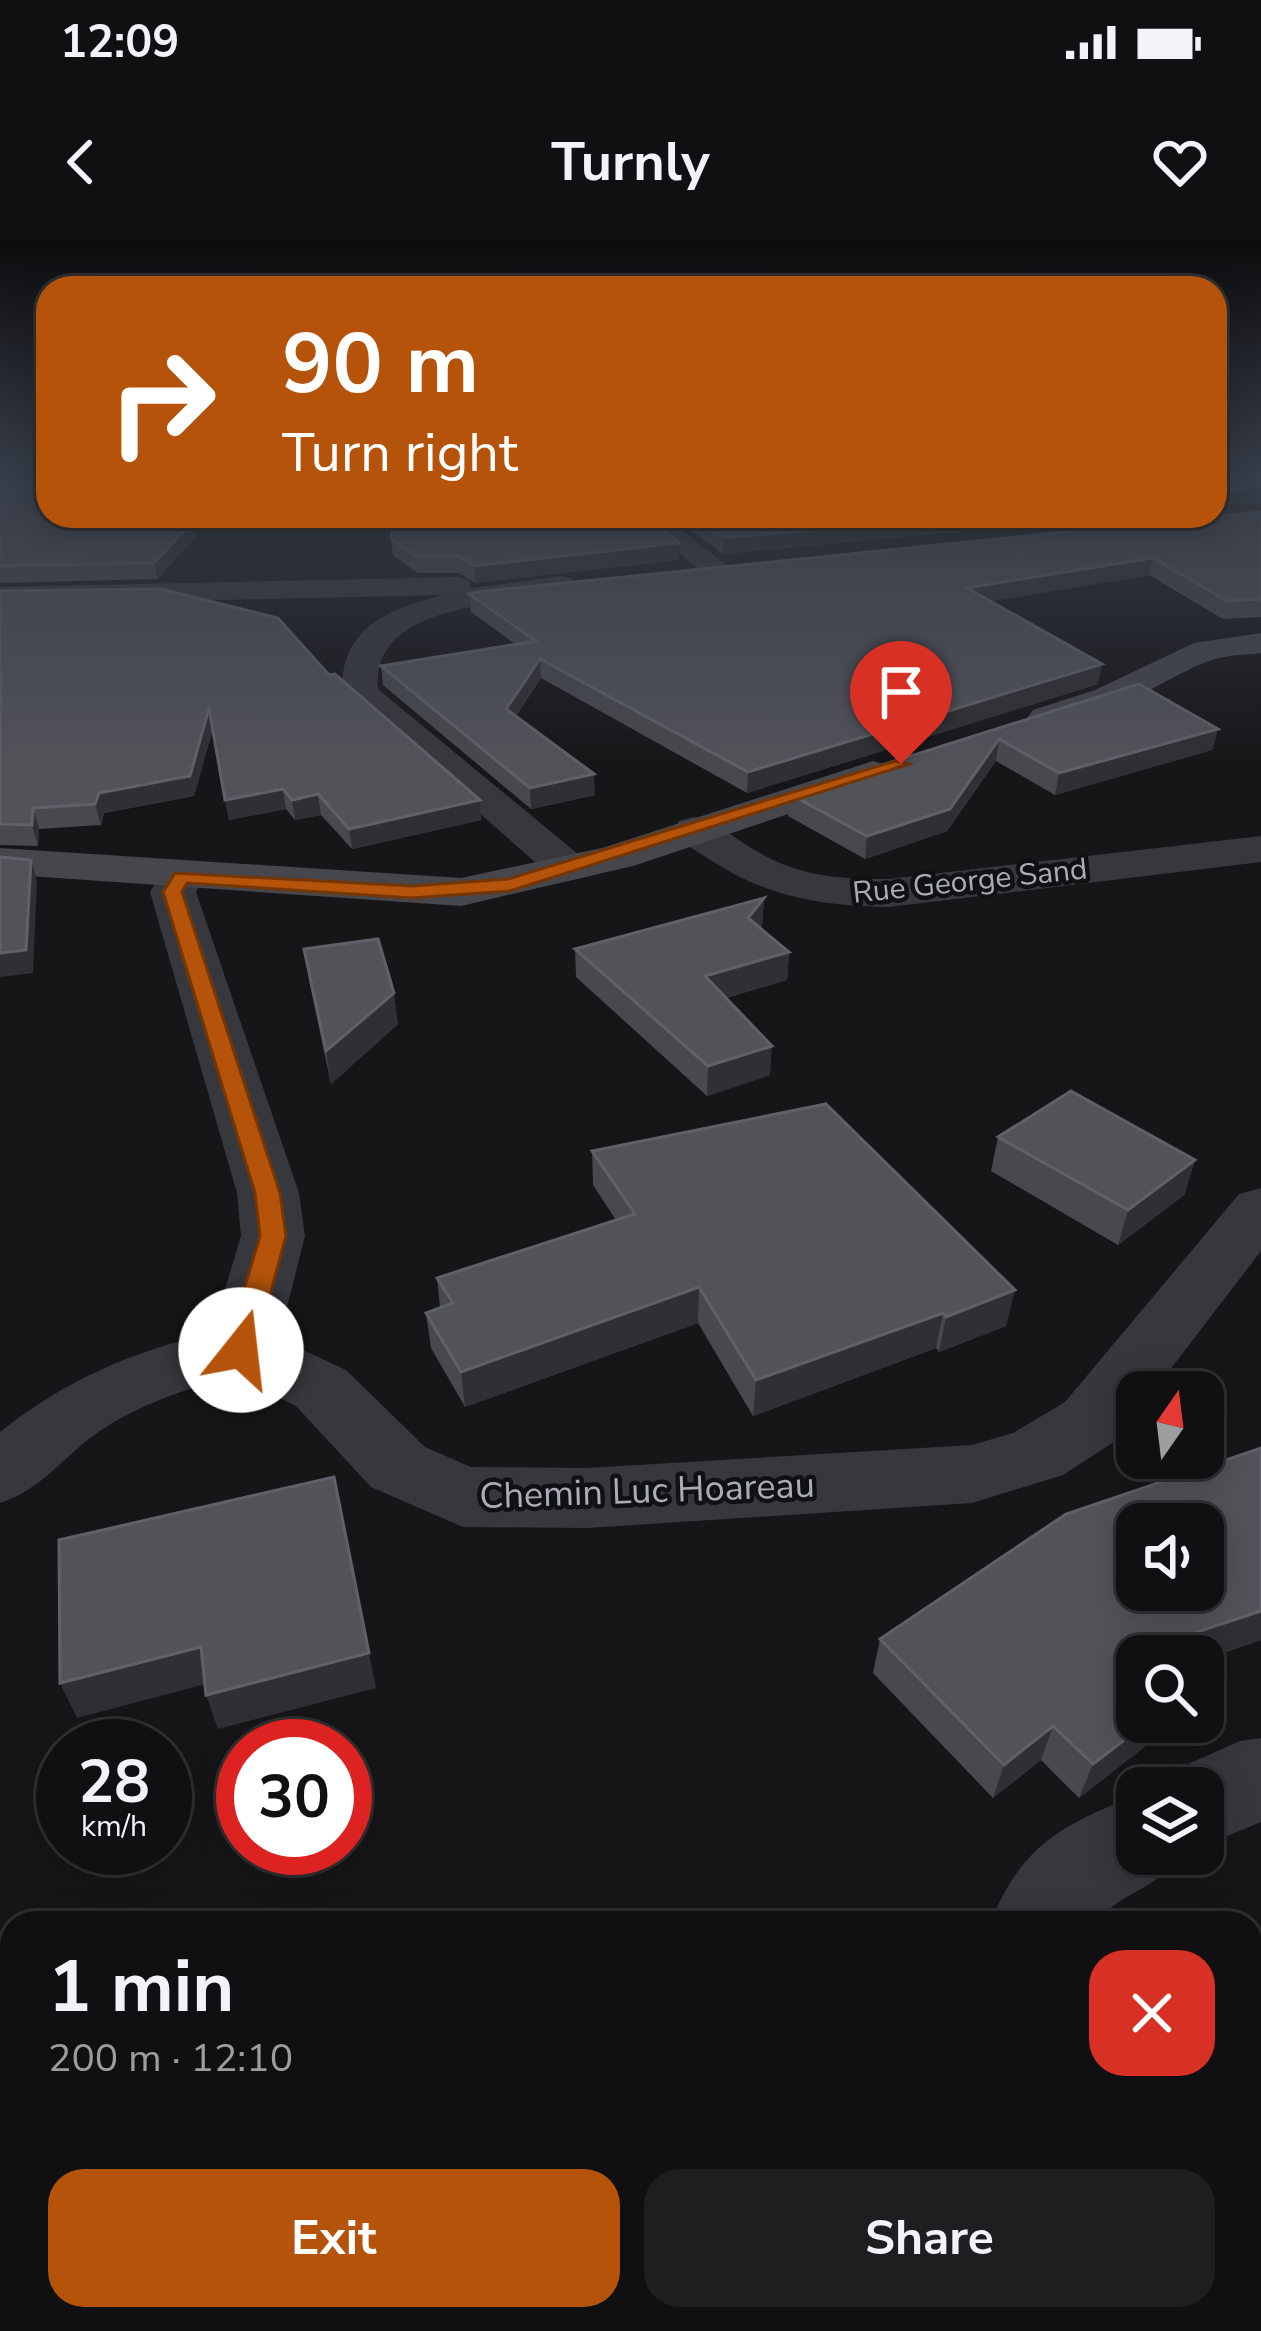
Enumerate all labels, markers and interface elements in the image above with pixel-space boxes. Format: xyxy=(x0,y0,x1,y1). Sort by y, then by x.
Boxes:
text: 12:09 xyxy=(60,12,179,73)
text: Turnly xyxy=(551,125,710,199)
icon: back xyxy=(48,129,114,195)
icon: heart xyxy=(1147,129,1213,195)
text: 90 m xyxy=(282,307,479,422)
icon: right xyxy=(84,324,240,480)
text: Turn right xyxy=(282,416,518,490)
pin xyxy=(850,641,952,764)
icon: arrive xyxy=(868,659,934,725)
street label: Rue George Sand xyxy=(851,848,1089,914)
position arrow xyxy=(178,1287,304,1413)
north arrow xyxy=(1116,1371,1224,1479)
map controls xyxy=(1116,1371,1224,1875)
street label: Chemin Luc Hoareau xyxy=(478,1461,816,1521)
button: sound xyxy=(1116,1503,1224,1611)
button: search xyxy=(1116,1635,1224,1743)
speed limit sign: 30 xyxy=(216,1719,372,1875)
text: 28 xyxy=(78,1741,150,1823)
button: layers xyxy=(1116,1767,1224,1875)
text: km/h xyxy=(81,1806,147,1847)
text: 1 min xyxy=(48,1938,234,2036)
button: close xyxy=(1089,1950,1215,2076)
text: 200 m · 12:10 xyxy=(48,2032,293,2085)
button: Exit xyxy=(48,2169,620,2307)
button: Share xyxy=(644,2169,1215,2307)

